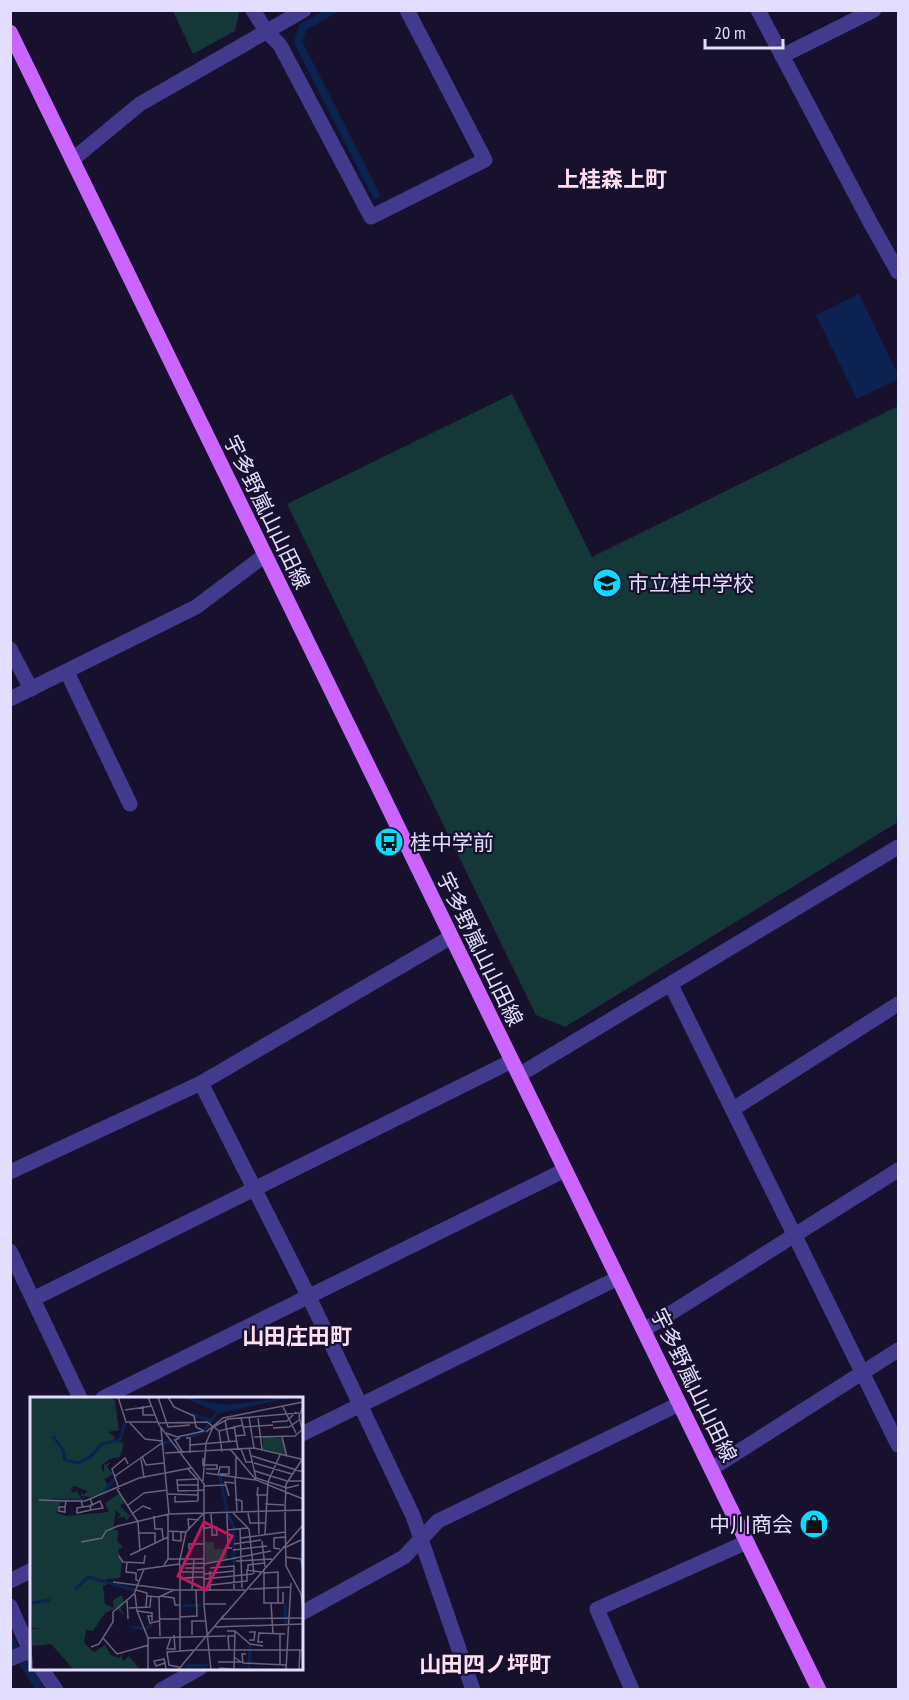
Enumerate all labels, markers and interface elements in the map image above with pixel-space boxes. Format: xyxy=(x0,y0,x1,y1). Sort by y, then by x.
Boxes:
scale bar xyxy=(705,12,783,50)
text: 20 m xyxy=(714,21,746,44)
district label: 上桂森上町 xyxy=(557,165,667,193)
street label: 宇多野嵐山山田線 xyxy=(218,431,316,593)
school or university icon: 市立桂中学校 xyxy=(591,567,623,599)
place label: 市立桂中学校 xyxy=(628,570,754,597)
bus stop icon: 桂中学前 xyxy=(373,826,405,858)
place label: 桂中学前 xyxy=(410,829,494,856)
street label: 宇多野嵐山山田線 xyxy=(431,868,529,1030)
street label: 宇多野嵐山山田線 xyxy=(645,1304,743,1466)
district label: 山田庄田町 xyxy=(242,1322,352,1350)
inset map xyxy=(30,1397,303,1670)
shop icon: 中川商会 xyxy=(798,1508,830,1540)
place label: 中川商会 xyxy=(709,1511,793,1538)
district label: 山田四ノ坪町 xyxy=(419,1650,551,1678)

